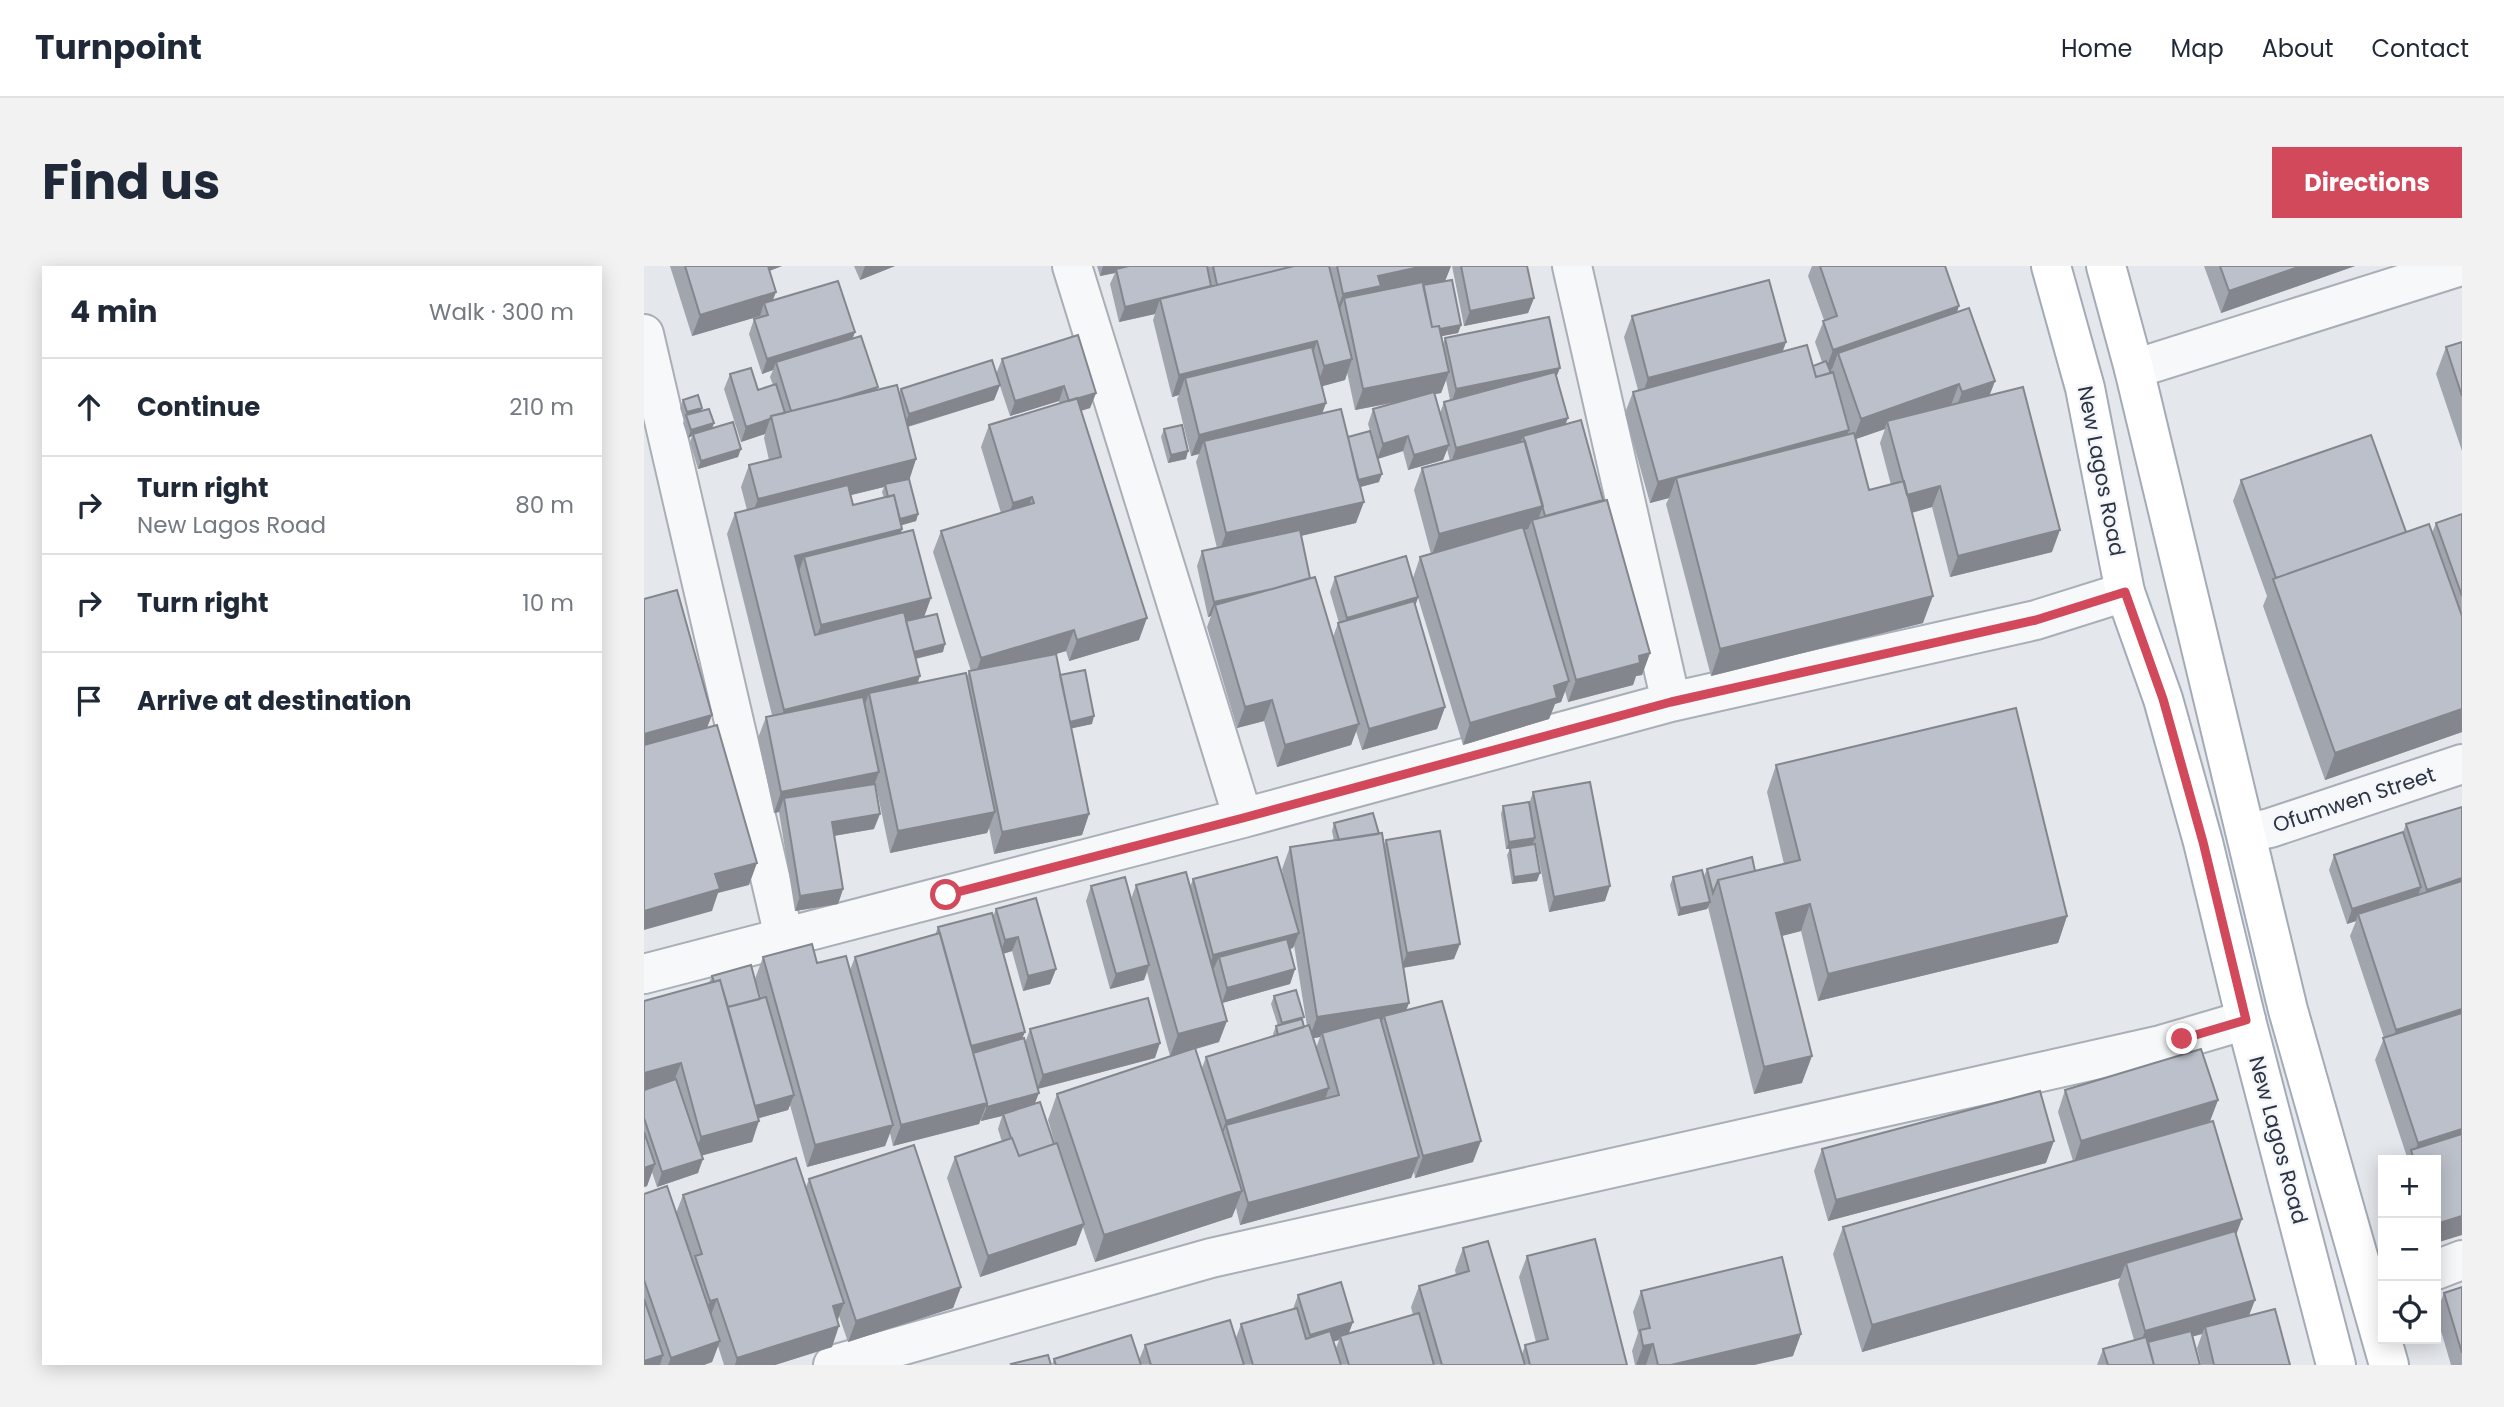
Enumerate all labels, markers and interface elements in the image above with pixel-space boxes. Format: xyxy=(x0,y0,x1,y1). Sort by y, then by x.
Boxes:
text: Turnpoint xyxy=(35,24,202,71)
text: Home xyxy=(2061,32,2133,65)
text: Map xyxy=(2171,32,2224,65)
text: About xyxy=(2262,32,2333,65)
text: Contact xyxy=(2371,32,2469,65)
button: Directions xyxy=(2272,147,2462,218)
text: Find us xyxy=(42,148,220,216)
text: 4 min xyxy=(70,290,158,333)
text: Walk · 300 m xyxy=(429,296,574,328)
street label: New Lagos Road xyxy=(2071,383,2132,558)
icon: ahead xyxy=(70,388,108,426)
text: Continue xyxy=(137,389,260,425)
text: 210 m xyxy=(509,391,574,423)
text: Turn right xyxy=(137,470,269,506)
icon: right xyxy=(70,486,108,524)
text: 80 m xyxy=(515,489,574,521)
text: New Lagos Road xyxy=(137,509,326,541)
icon: right xyxy=(70,584,108,622)
text: Turn right xyxy=(137,585,269,621)
text: 10 m xyxy=(522,587,574,619)
icon: arrive xyxy=(70,682,108,720)
text: Arrive at destination xyxy=(137,683,412,719)
street label: Ofumwen Street xyxy=(2269,760,2439,839)
route start xyxy=(930,879,961,910)
route end xyxy=(2166,1023,2197,1054)
street label: New Lagos Road xyxy=(2242,1053,2315,1227)
map controls xyxy=(2378,1155,2441,1344)
button: + xyxy=(2378,1155,2441,1218)
button: − xyxy=(2378,1218,2441,1281)
button: locate xyxy=(2378,1281,2441,1344)

